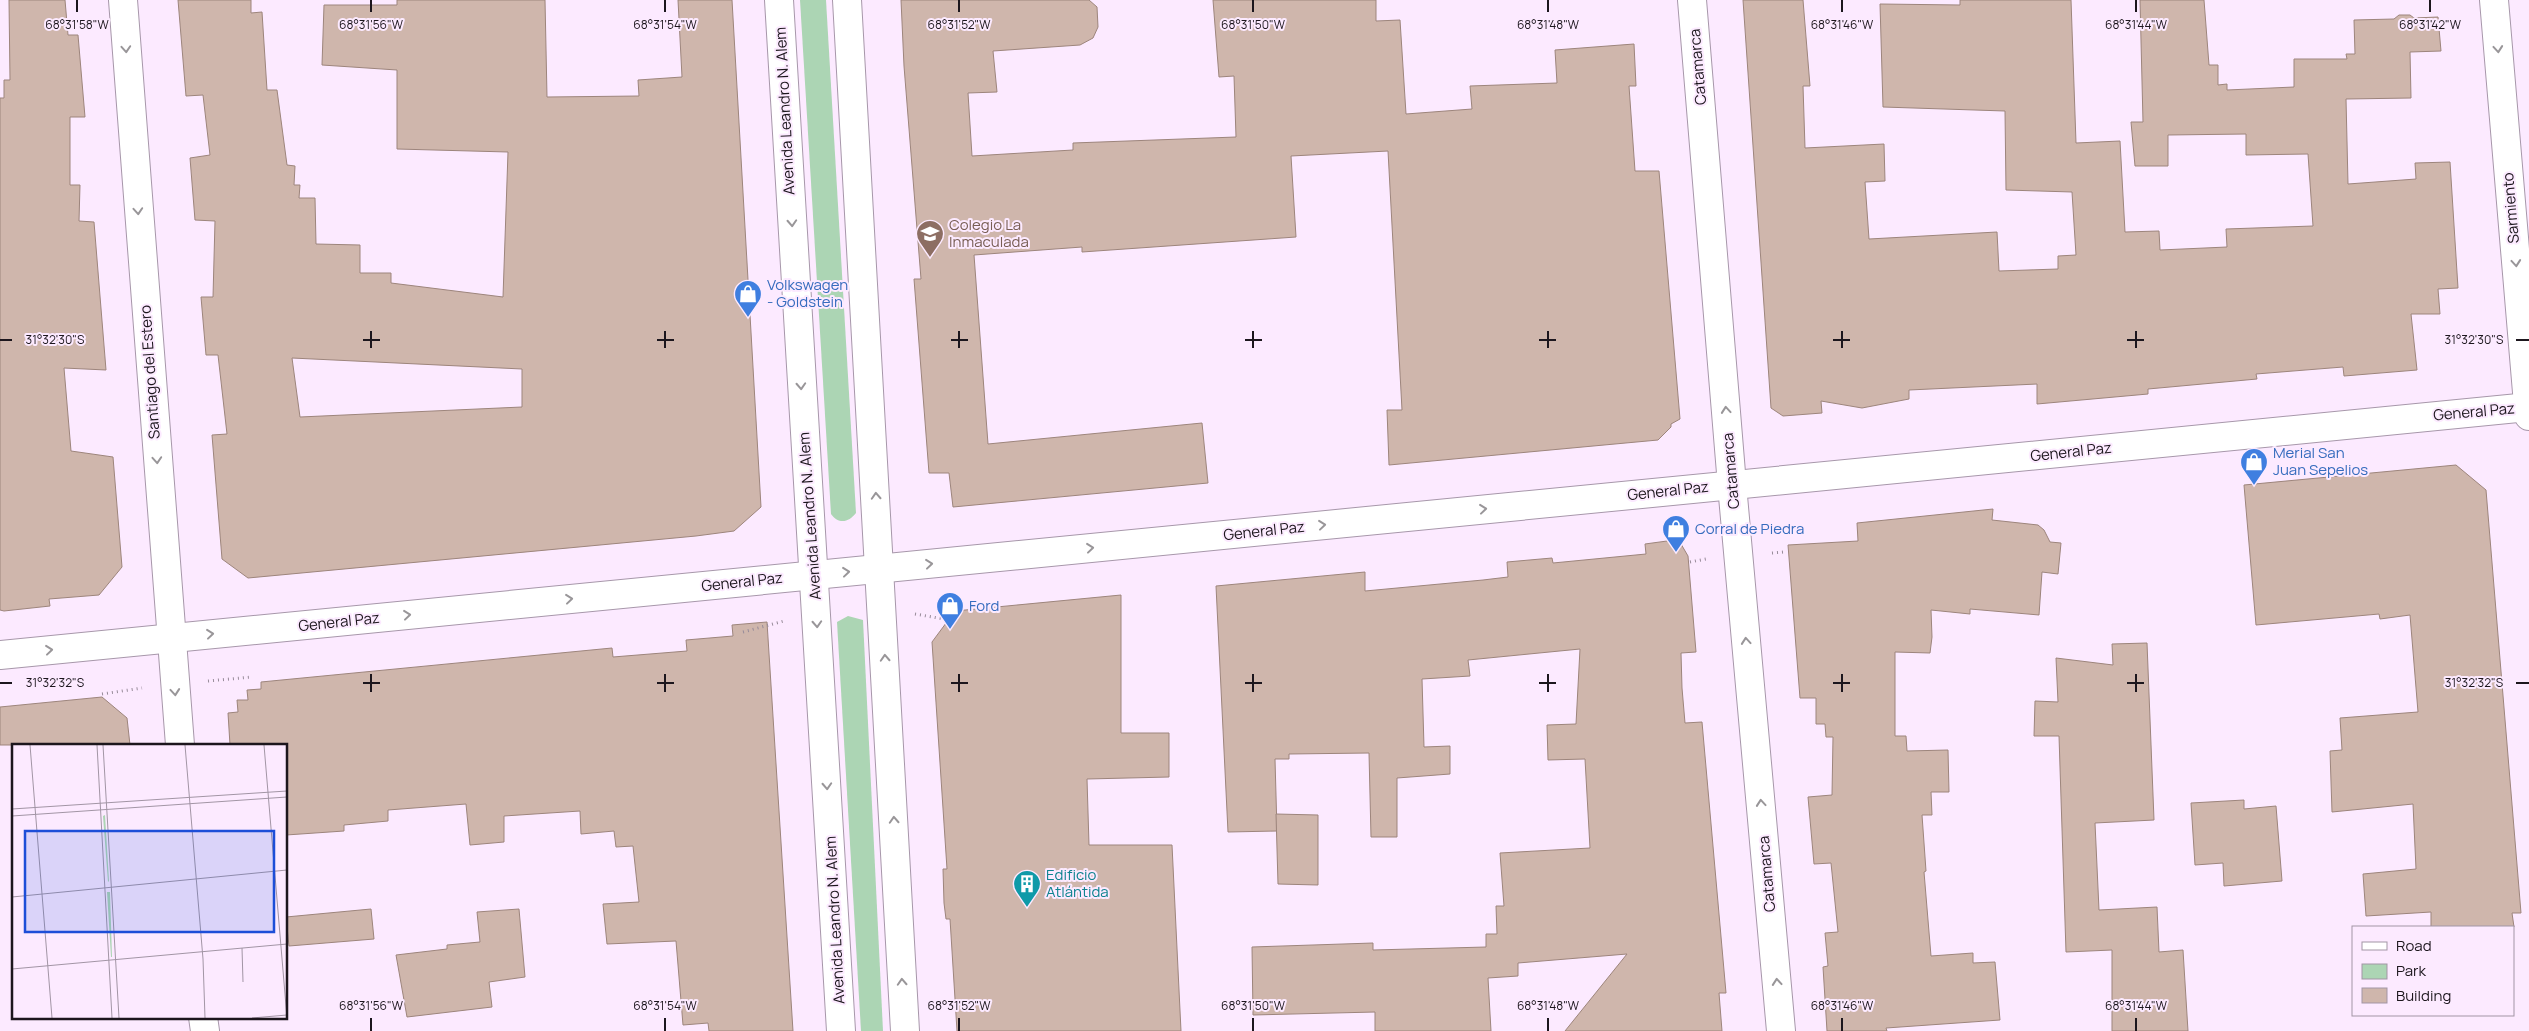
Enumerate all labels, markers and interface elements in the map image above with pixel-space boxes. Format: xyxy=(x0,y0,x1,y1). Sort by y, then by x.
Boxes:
text: 68°31'58"W xyxy=(45,16,110,33)
text: 68°31'56"W xyxy=(339,16,404,33)
text: 68°31'54"W xyxy=(633,16,697,33)
text: 68°31'52"W xyxy=(927,16,991,33)
text: 68°31'50"W xyxy=(1221,16,1286,33)
text: 68°31'48"W xyxy=(1517,16,1580,33)
text: 68°31'46"W xyxy=(1811,16,1874,33)
text: 68°31'44"W xyxy=(2105,16,2168,33)
text: 68°31'42"W xyxy=(2399,16,2462,33)
street label: Avenida Leandro N. Alem xyxy=(770,26,799,196)
street label: Catamarca xyxy=(1684,28,1711,106)
one-way arrow xyxy=(121,45,132,53)
one-way arrow xyxy=(2493,45,2504,53)
street label: Sarmiento xyxy=(2497,172,2524,244)
one-way arrow xyxy=(133,207,144,215)
place label: Colegio La Inmaculada xyxy=(949,214,1029,252)
school or university icon: Colegio La Inmaculada xyxy=(915,219,945,258)
one-way arrow xyxy=(786,220,797,228)
one-way arrow xyxy=(2510,259,2521,267)
place label: Volkswagen - Goldstein xyxy=(767,274,848,312)
shop icon: Volkswagen - Goldstein xyxy=(733,279,763,318)
street label: Santiago del Estero xyxy=(134,304,165,440)
text: 31°32'30"S xyxy=(26,331,84,348)
text: 31°32'30"S xyxy=(2445,331,2503,348)
one-way arrow xyxy=(796,382,807,390)
street label: General Paz xyxy=(2432,397,2516,426)
one-way arrow xyxy=(1721,405,1732,413)
street label: Avenida Leandro N. Alem xyxy=(793,431,826,601)
street label: Catamarca xyxy=(1717,432,1744,510)
street label: General Paz xyxy=(2029,437,2113,466)
place label: Merial San Juan Sepelios xyxy=(2273,442,2368,480)
shop icon: Merial San Juan Sepelios xyxy=(2239,447,2269,486)
one-way arrow xyxy=(151,456,162,464)
street label: General Paz xyxy=(1626,476,1710,505)
one-way arrow xyxy=(870,491,881,499)
one-way arrow xyxy=(1480,504,1488,515)
shop icon: Corral de Piedra xyxy=(1661,514,1691,553)
street label: General Paz xyxy=(1222,516,1306,545)
place label: Corral de Piedra xyxy=(1695,518,1804,539)
one-way arrow xyxy=(1318,520,1326,531)
one-way arrow xyxy=(1087,543,1095,554)
one-way arrow xyxy=(925,559,933,570)
street label: General Paz xyxy=(700,567,784,596)
one-way arrow xyxy=(843,567,851,578)
shop icon: Ford xyxy=(935,591,965,630)
one-way arrow xyxy=(565,594,573,605)
place label: Ford xyxy=(969,595,999,616)
street label: General Paz xyxy=(297,607,381,636)
one-way arrow xyxy=(403,610,411,621)
one-way arrow xyxy=(811,620,822,628)
one-way arrow xyxy=(207,629,215,640)
one-way arrow xyxy=(1741,637,1752,645)
one-way arrow xyxy=(45,645,53,656)
one-way arrow xyxy=(880,653,891,661)
text: 31°32'32"S xyxy=(26,674,84,691)
text: 31°32'32"S xyxy=(2445,674,2503,691)
one-way arrow xyxy=(170,688,181,696)
inset map xyxy=(12,744,288,1018)
one-way arrow xyxy=(821,782,832,790)
one-way arrow xyxy=(1756,799,1767,807)
one-way arrow xyxy=(888,816,899,824)
street label: Avenida Leandro N. Alem xyxy=(820,835,849,1005)
street label: Catamarca xyxy=(1753,835,1780,913)
place label: Edificio Atlántida xyxy=(1046,864,1109,902)
building icon: Edificio Atlántida xyxy=(1012,869,1042,908)
legend xyxy=(2352,926,2514,1016)
text: Road xyxy=(2396,935,2432,956)
text: Park xyxy=(2396,960,2426,981)
one-way arrow xyxy=(897,978,908,986)
one-way arrow xyxy=(1772,978,1783,986)
text: Building xyxy=(2396,985,2451,1006)
text: 68°31'56"W xyxy=(339,997,404,1014)
text: 68°31'54"W xyxy=(633,997,697,1014)
text: 68°31'52"W xyxy=(927,997,991,1014)
text: 68°31'50"W xyxy=(1221,997,1286,1014)
text: 68°31'48"W xyxy=(1517,997,1580,1014)
text: 68°31'46"W xyxy=(1811,997,1874,1014)
text: 68°31'44"W xyxy=(2105,997,2168,1014)

